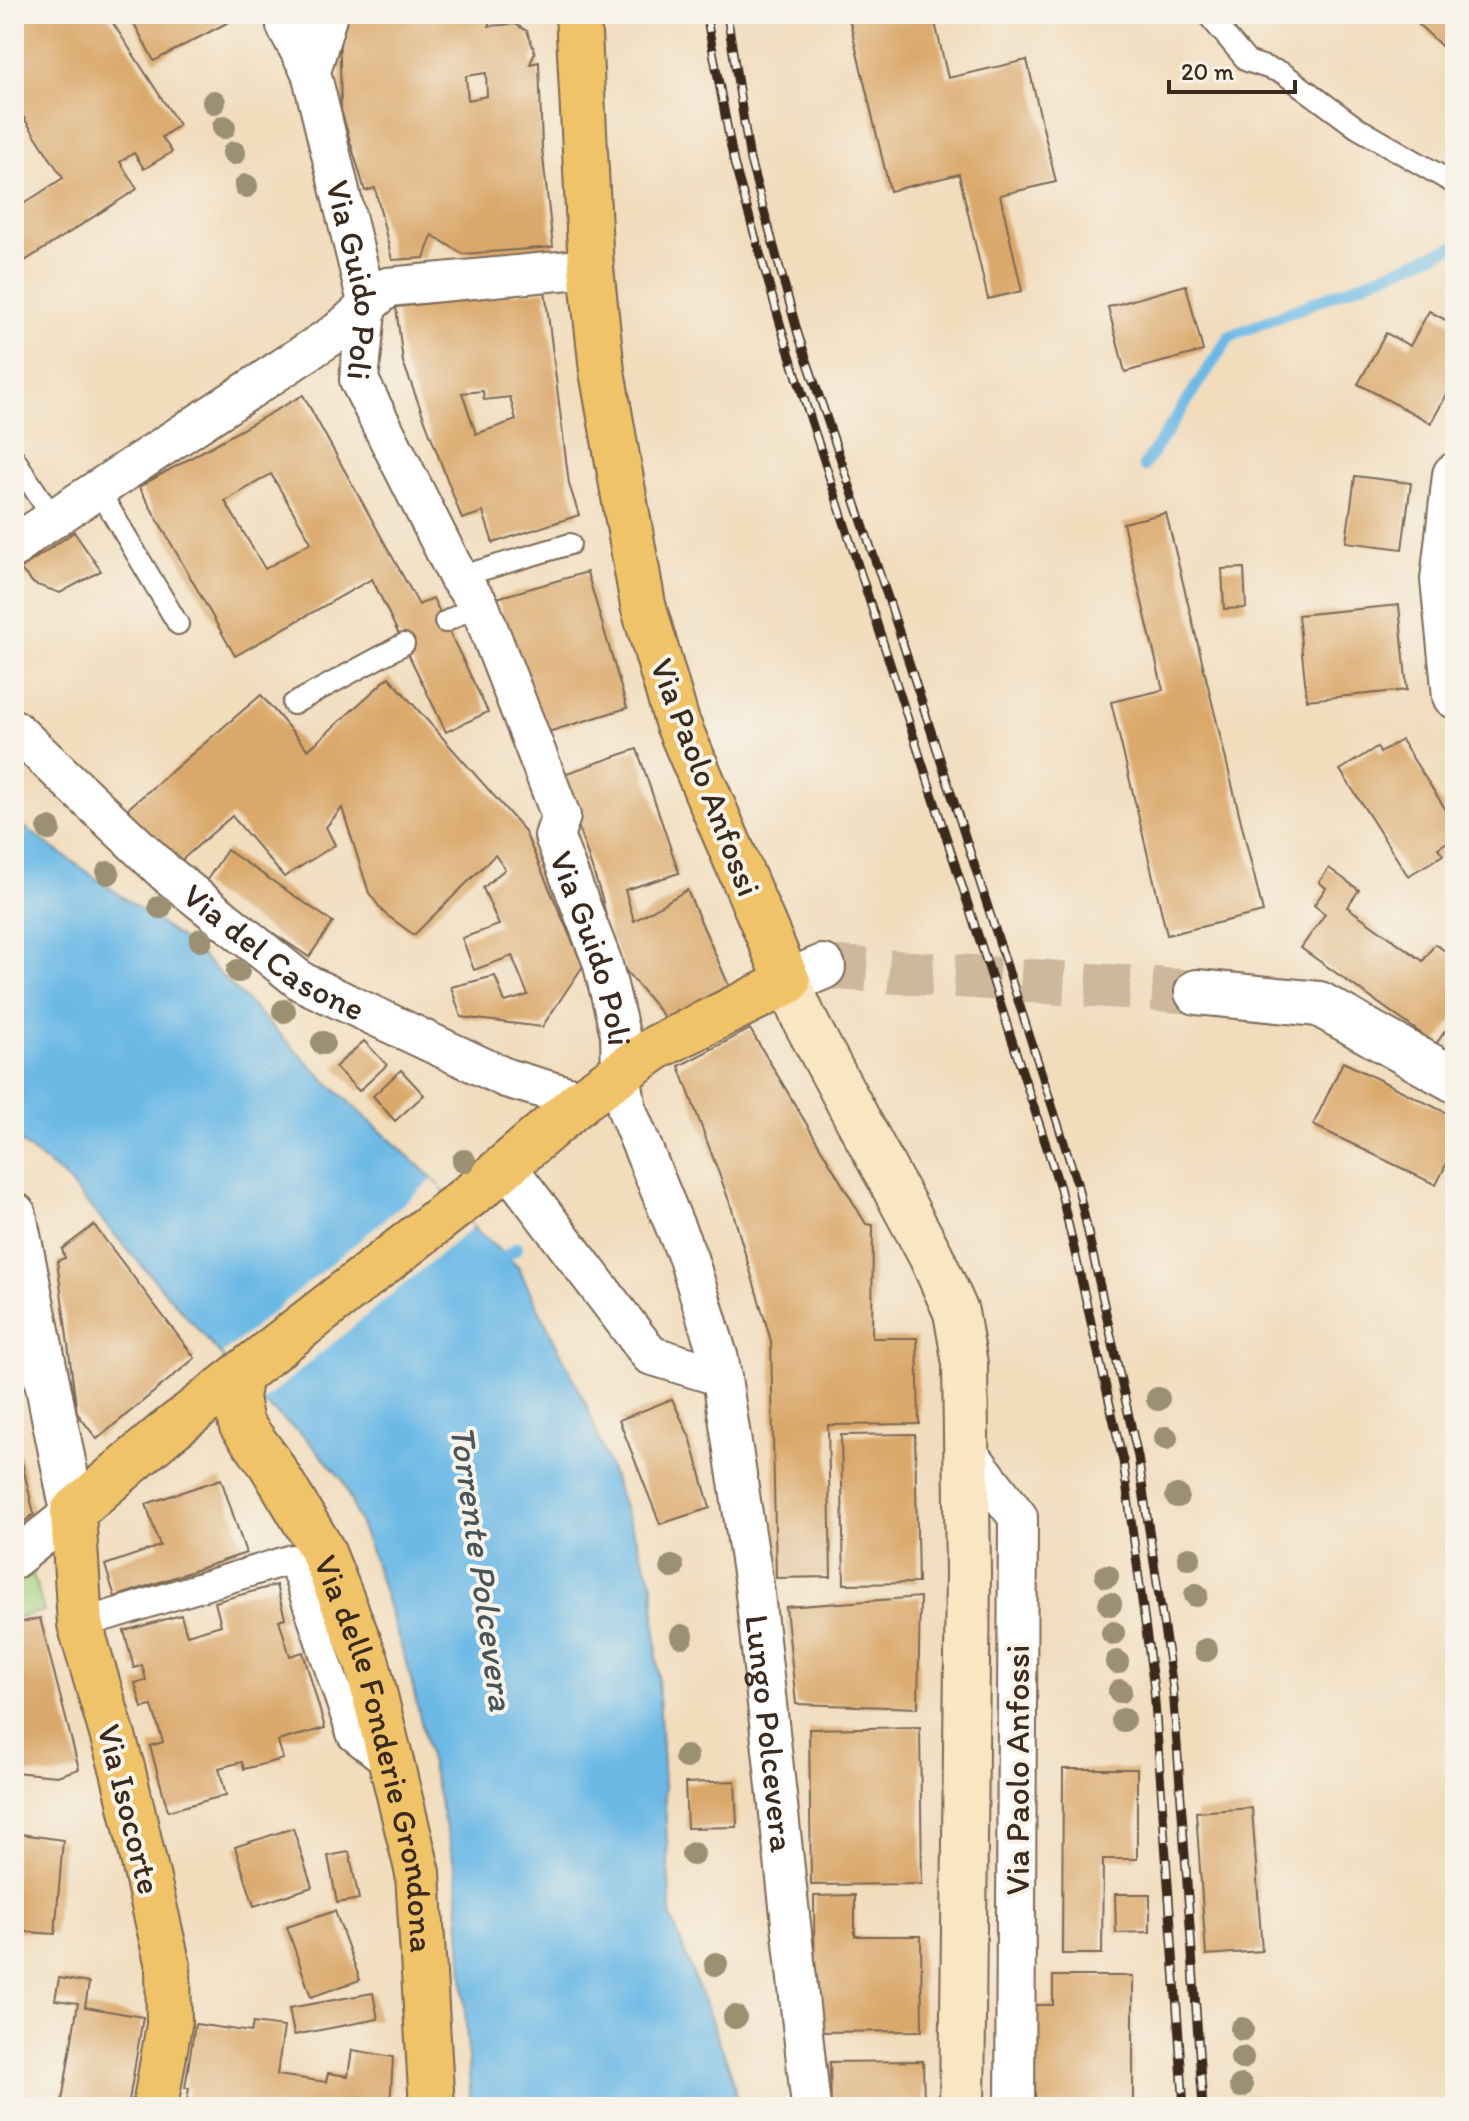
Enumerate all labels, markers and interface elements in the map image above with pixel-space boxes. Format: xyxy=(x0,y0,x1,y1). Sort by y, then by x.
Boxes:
scale bar xyxy=(1169,44,1295,94)
text: 20 m xyxy=(1181,57,1234,86)
street label: Via Guido Poli xyxy=(317,176,387,382)
street label: Via Paolo Anfossi xyxy=(641,653,770,902)
street label: Via Guido Poli xyxy=(541,845,640,1046)
street label: Via del Casone xyxy=(175,875,371,1030)
water label: Torrente Polcevera xyxy=(441,1423,524,1714)
street label: Via delle Fonderie Grondona xyxy=(305,1549,443,1954)
street label: Lungo Polcevera xyxy=(736,1613,803,1855)
street label: Via Paolo Anfossi xyxy=(997,1644,1038,1896)
street label: Via Isocorte xyxy=(89,1720,170,1898)

